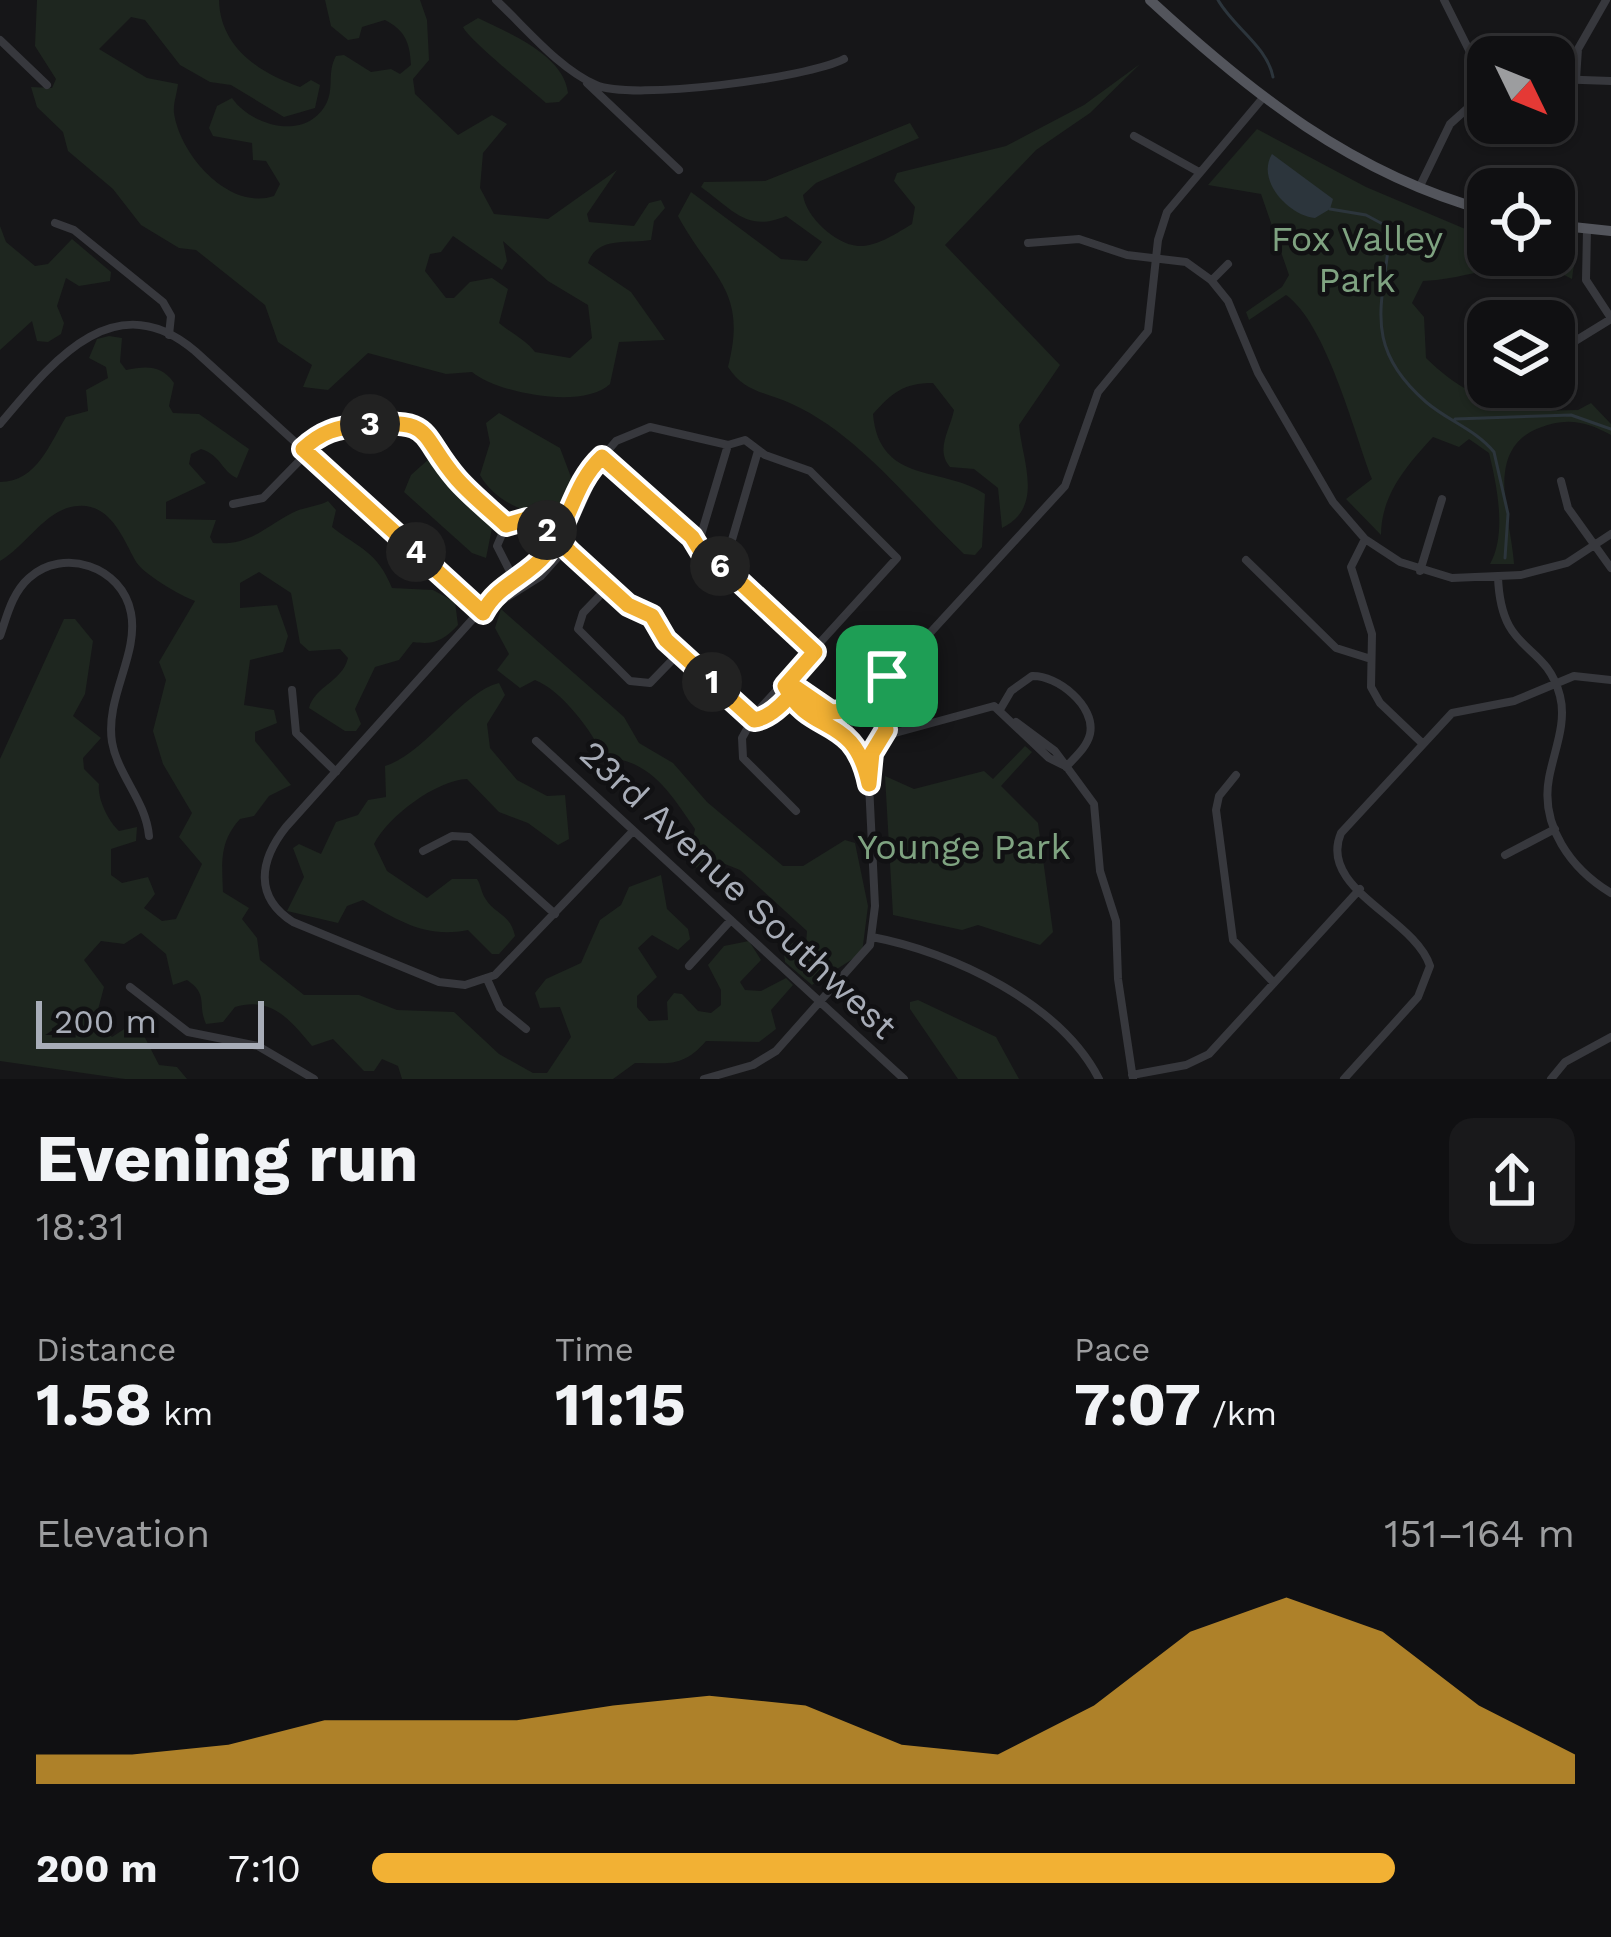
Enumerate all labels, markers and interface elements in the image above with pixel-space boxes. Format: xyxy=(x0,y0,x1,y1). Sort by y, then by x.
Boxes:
north arrow xyxy=(1467,36,1575,144)
map controls xyxy=(1467,36,1575,408)
button: locate xyxy=(1467,168,1575,276)
park label: Fox Valley Park xyxy=(1271,218,1444,301)
button: layers xyxy=(1467,300,1575,408)
pin: 3 xyxy=(340,394,400,454)
text: 3 xyxy=(360,404,380,443)
pin: 2 xyxy=(517,500,577,560)
text: 2 xyxy=(537,510,557,549)
pin: 4 xyxy=(386,522,446,582)
text: 4 xyxy=(405,532,427,571)
pin: 6 xyxy=(690,536,750,596)
text: 6 xyxy=(710,546,730,585)
pin xyxy=(836,625,938,727)
icon: arrive xyxy=(854,643,920,709)
pin: 1 xyxy=(682,652,742,712)
text: 1 xyxy=(705,662,719,701)
street label: 23rd Avenue Southwest xyxy=(571,732,905,1048)
park label: Younge Park xyxy=(857,826,1071,868)
scale bar xyxy=(36,995,264,1048)
text: 200 m xyxy=(54,1002,157,1041)
button: share xyxy=(1449,1118,1575,1244)
text: Evening run xyxy=(36,1120,418,1197)
text: 18:31 xyxy=(36,1204,125,1249)
text: Distance xyxy=(36,1330,176,1369)
text: Time xyxy=(555,1330,634,1369)
text: Pace xyxy=(1074,1330,1150,1369)
text: 1.58 xyxy=(36,1369,152,1440)
text: 11:15 xyxy=(555,1369,686,1440)
text: 7:07 xyxy=(1074,1369,1201,1440)
text: km xyxy=(152,1394,213,1433)
text: /km xyxy=(1201,1394,1277,1433)
text: Elevation xyxy=(36,1511,210,1556)
text: 151–164 m xyxy=(1384,1511,1575,1556)
text: 200 m xyxy=(36,1846,157,1891)
text: 7:10 xyxy=(228,1846,301,1891)

